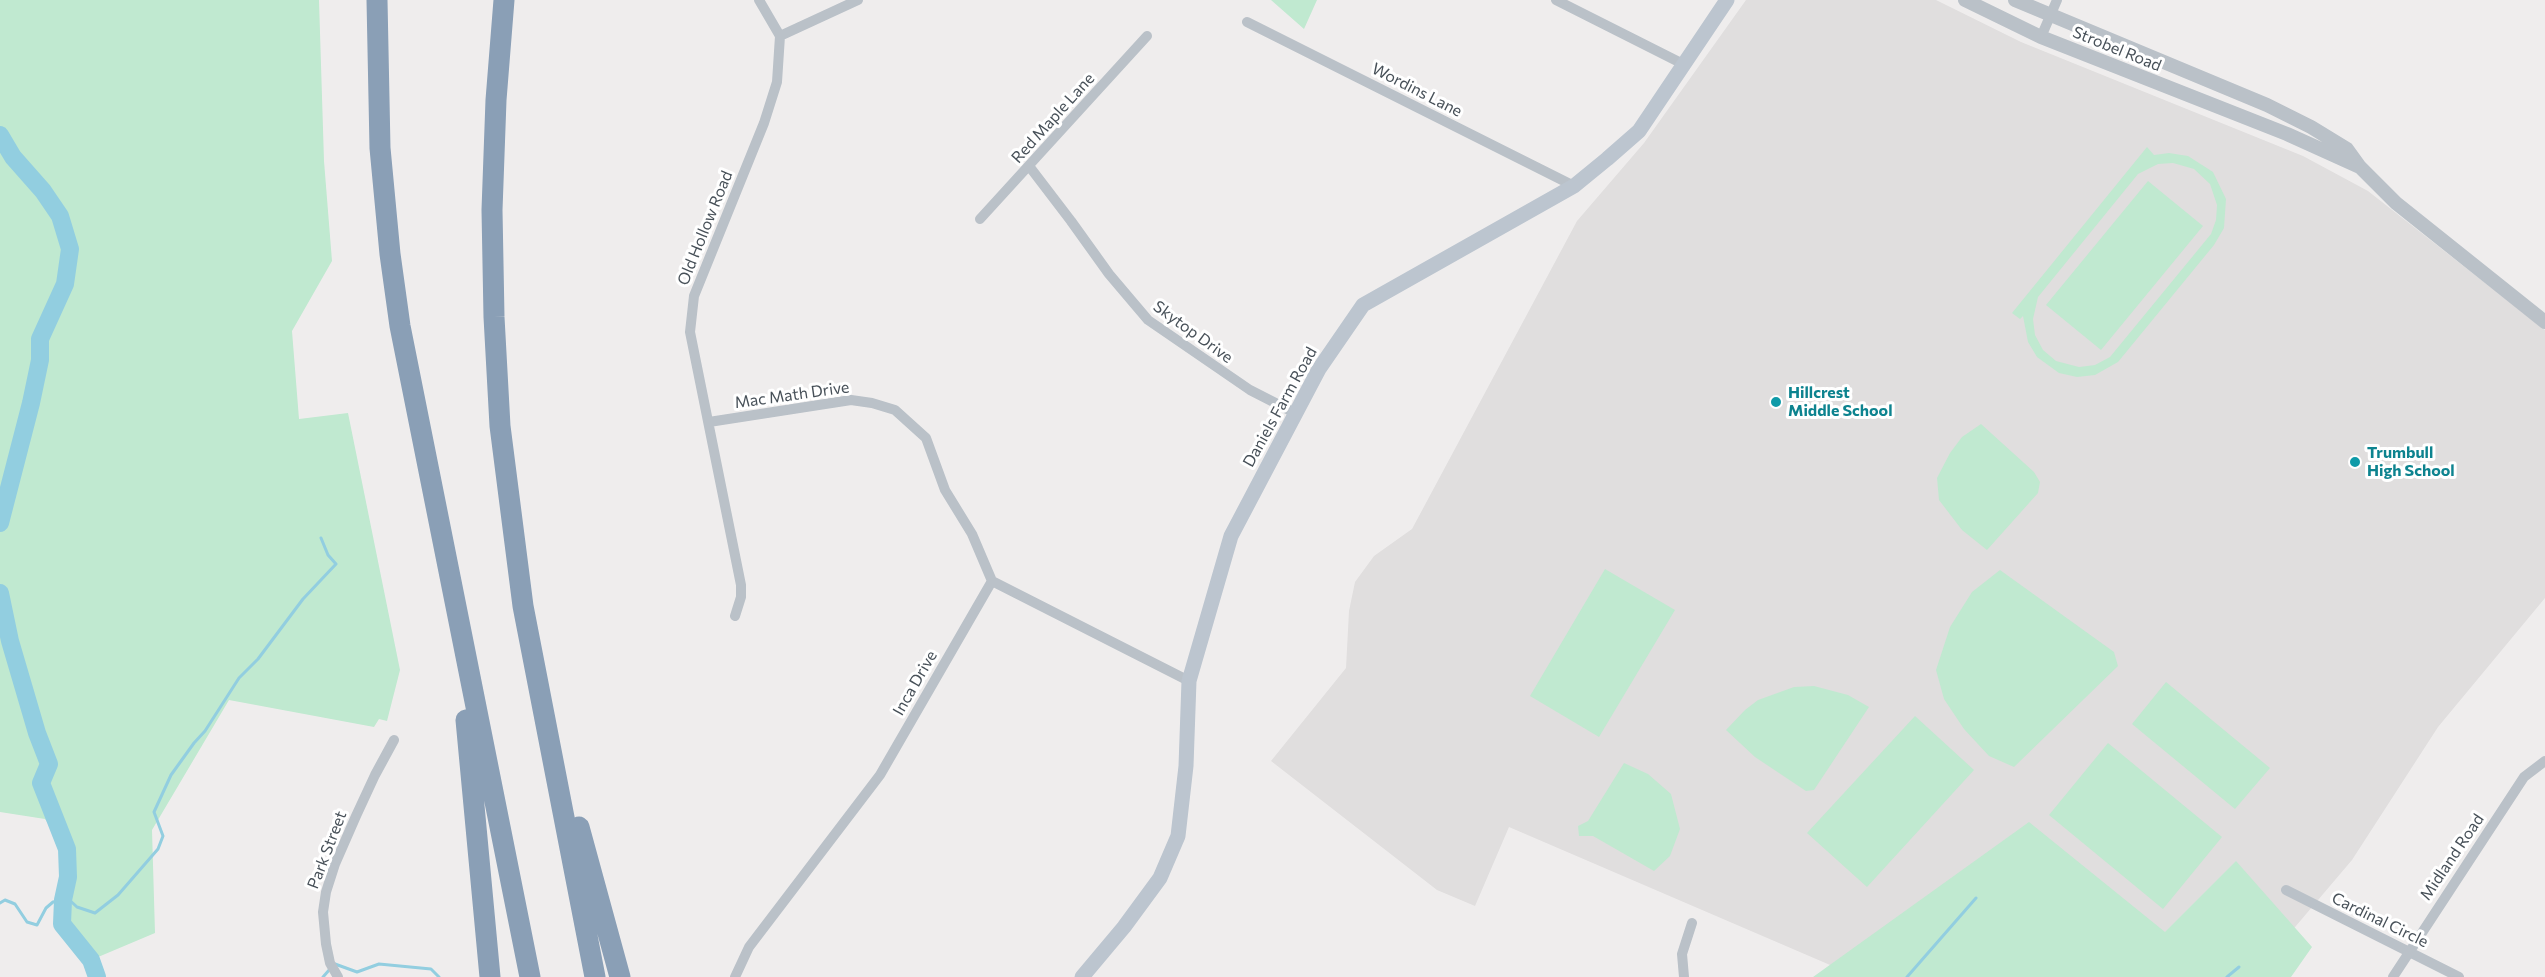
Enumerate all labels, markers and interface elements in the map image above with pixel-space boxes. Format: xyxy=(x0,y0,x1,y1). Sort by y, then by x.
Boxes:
street label: Strobel Road xyxy=(2070,23,2164,75)
street label: Wordins Lane xyxy=(1369,59,1465,121)
street label: Red Maple Lane xyxy=(1008,69,1098,167)
street label: Old Hollow Road xyxy=(673,168,737,288)
street label: Skytop Drive xyxy=(1150,297,1236,367)
street label: Daniels Farm Road xyxy=(1239,344,1321,470)
street label: Mac Math Drive xyxy=(733,377,851,413)
place label: Hillcrest Middle School xyxy=(1788,383,1893,421)
marker: Hillcrest Middle School xyxy=(1769,395,1783,409)
place label: Trumbull High School xyxy=(2367,443,2455,481)
marker: Trumbull High School xyxy=(2348,455,2362,469)
street label: Inca Drive xyxy=(889,647,941,719)
street label: Park Street xyxy=(303,808,351,892)
street label: Midland Road xyxy=(2416,810,2488,904)
street label: Cardinal Circle xyxy=(2329,888,2431,952)

